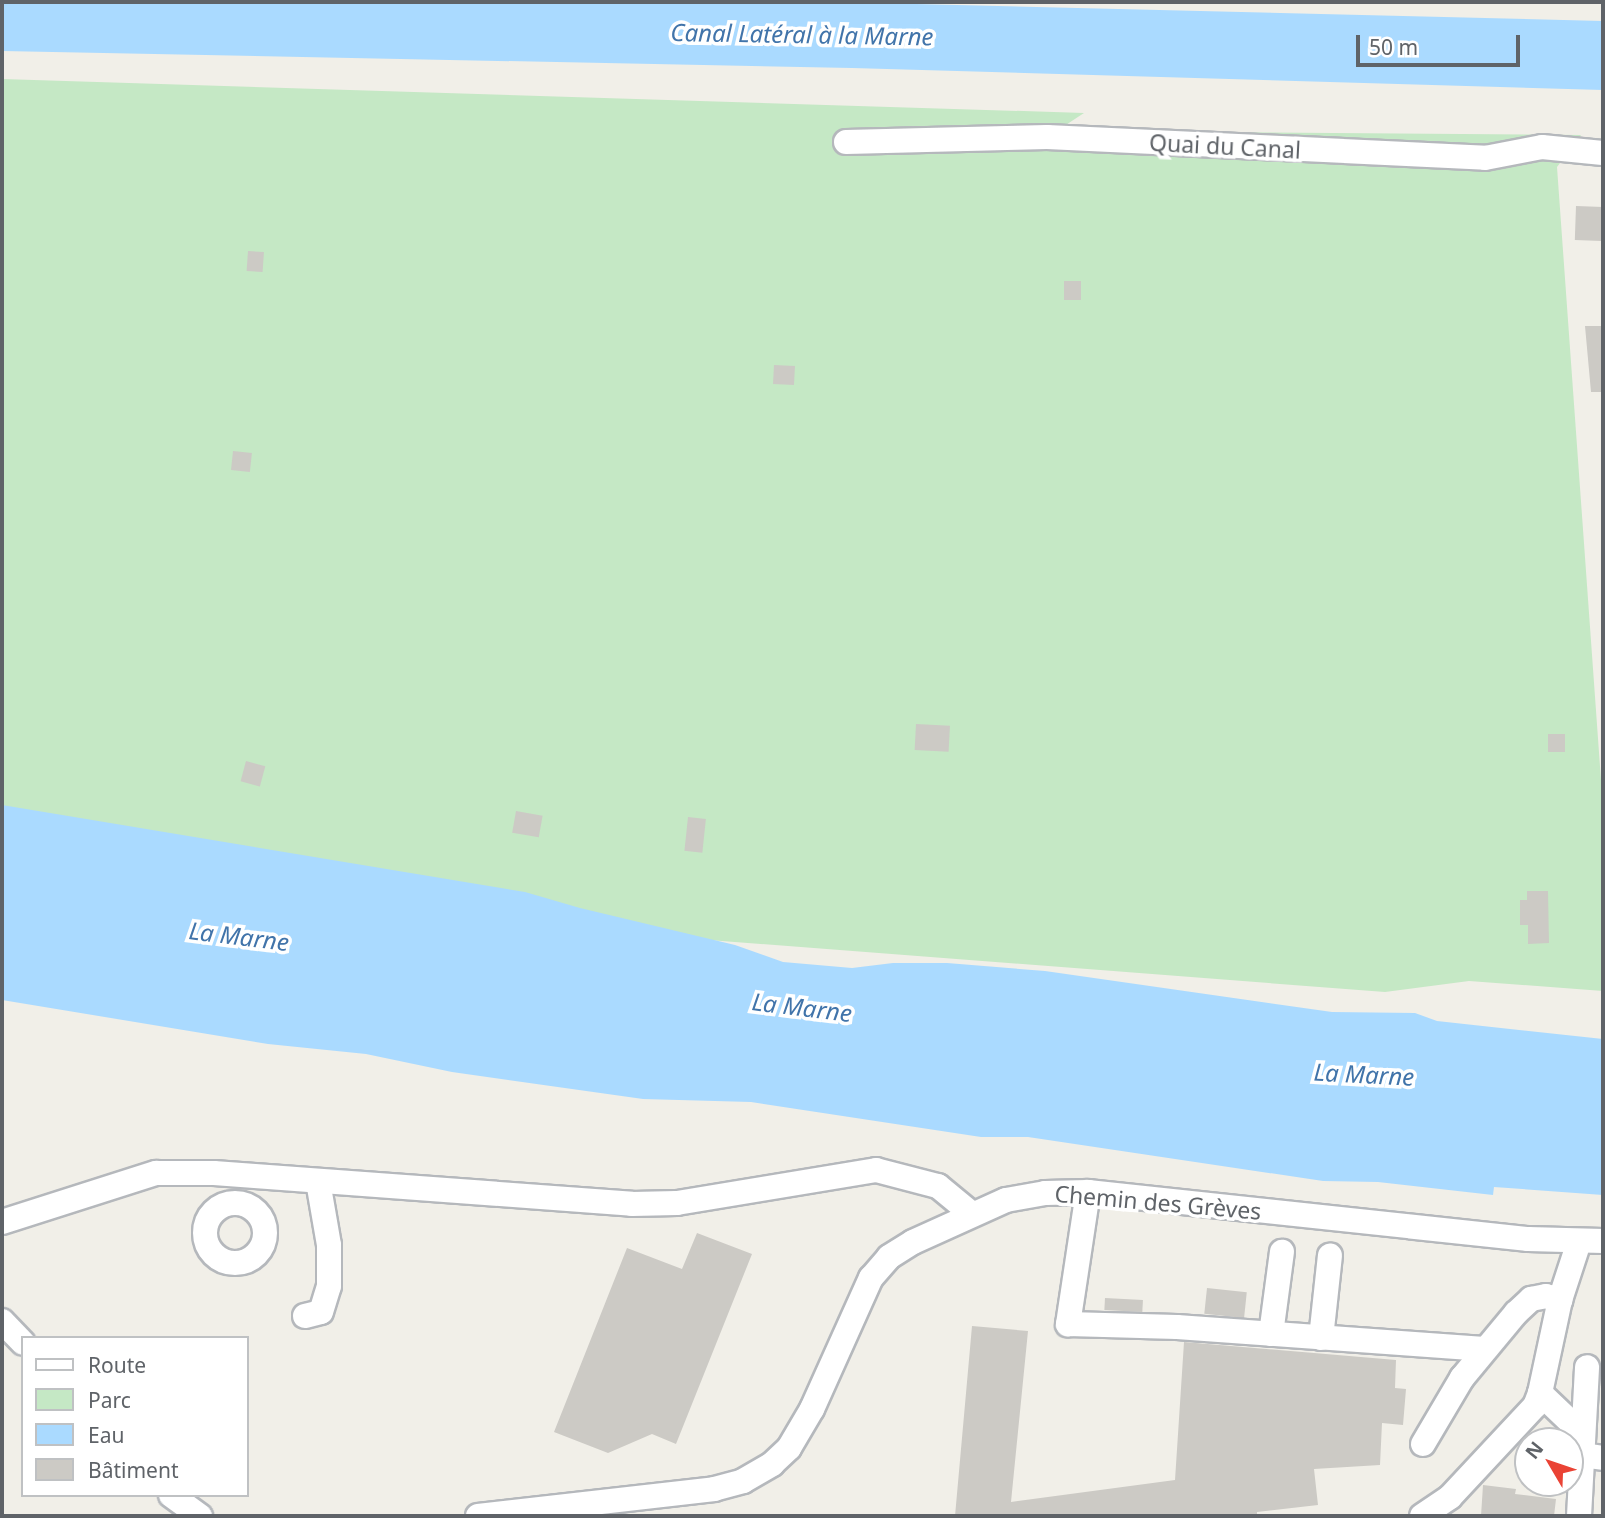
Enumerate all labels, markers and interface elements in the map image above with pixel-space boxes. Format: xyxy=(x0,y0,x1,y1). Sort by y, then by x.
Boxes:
water label: Canal Latéral à la Marne xyxy=(670,17,934,51)
scale bar xyxy=(1360,21,1524,65)
text: 50 m xyxy=(1369,33,1418,61)
street label: Quai du Canal xyxy=(1148,128,1302,164)
water label: La Marne xyxy=(187,916,291,956)
water label: La Marne xyxy=(750,987,854,1027)
water label: La Marne xyxy=(1313,1057,1415,1091)
street label: Chemin des Grèves xyxy=(1053,1179,1263,1225)
legend xyxy=(21,1336,248,1497)
text: Route xyxy=(88,1351,146,1379)
text: Parc xyxy=(88,1386,131,1414)
text: Eau xyxy=(88,1421,124,1449)
north arrow xyxy=(1514,1427,1584,1497)
text: N xyxy=(1519,1436,1549,1464)
text: Bâtiment xyxy=(88,1456,178,1484)

